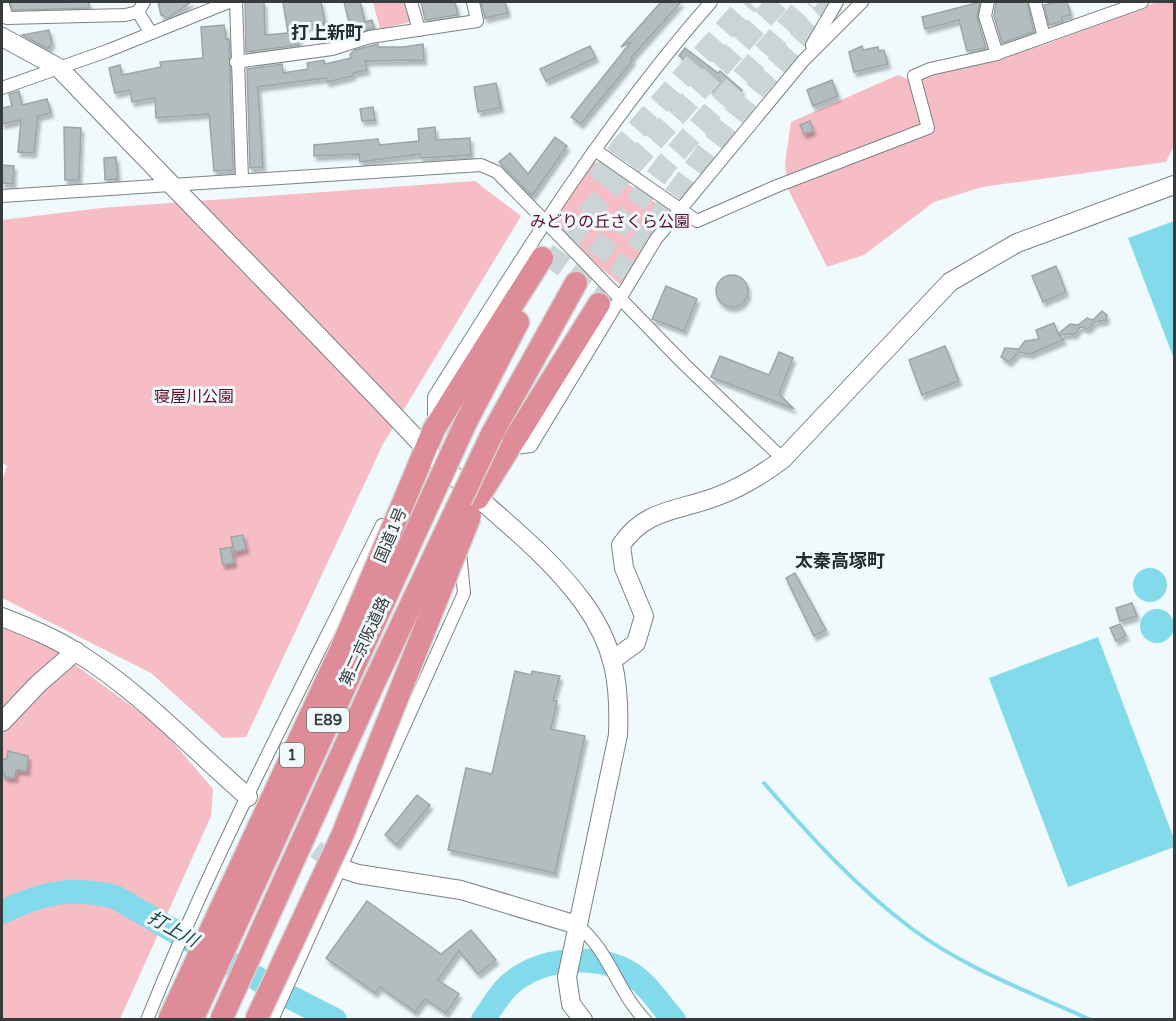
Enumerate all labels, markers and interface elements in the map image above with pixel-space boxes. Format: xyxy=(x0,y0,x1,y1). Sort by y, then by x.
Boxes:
district label: 打上新町 xyxy=(291,22,363,44)
park label: みどりの丘さくら公園 xyxy=(530,212,690,232)
park label: 寝屋川公園 xyxy=(154,387,234,407)
street label: 国道1号 xyxy=(370,505,411,566)
district label: 太秦高塚町 xyxy=(795,550,885,572)
street label: 第二京阪道路 xyxy=(336,594,394,689)
road number: E89 xyxy=(307,708,349,732)
road number: 1 xyxy=(280,743,304,767)
water label: 打上川 xyxy=(144,906,204,953)

